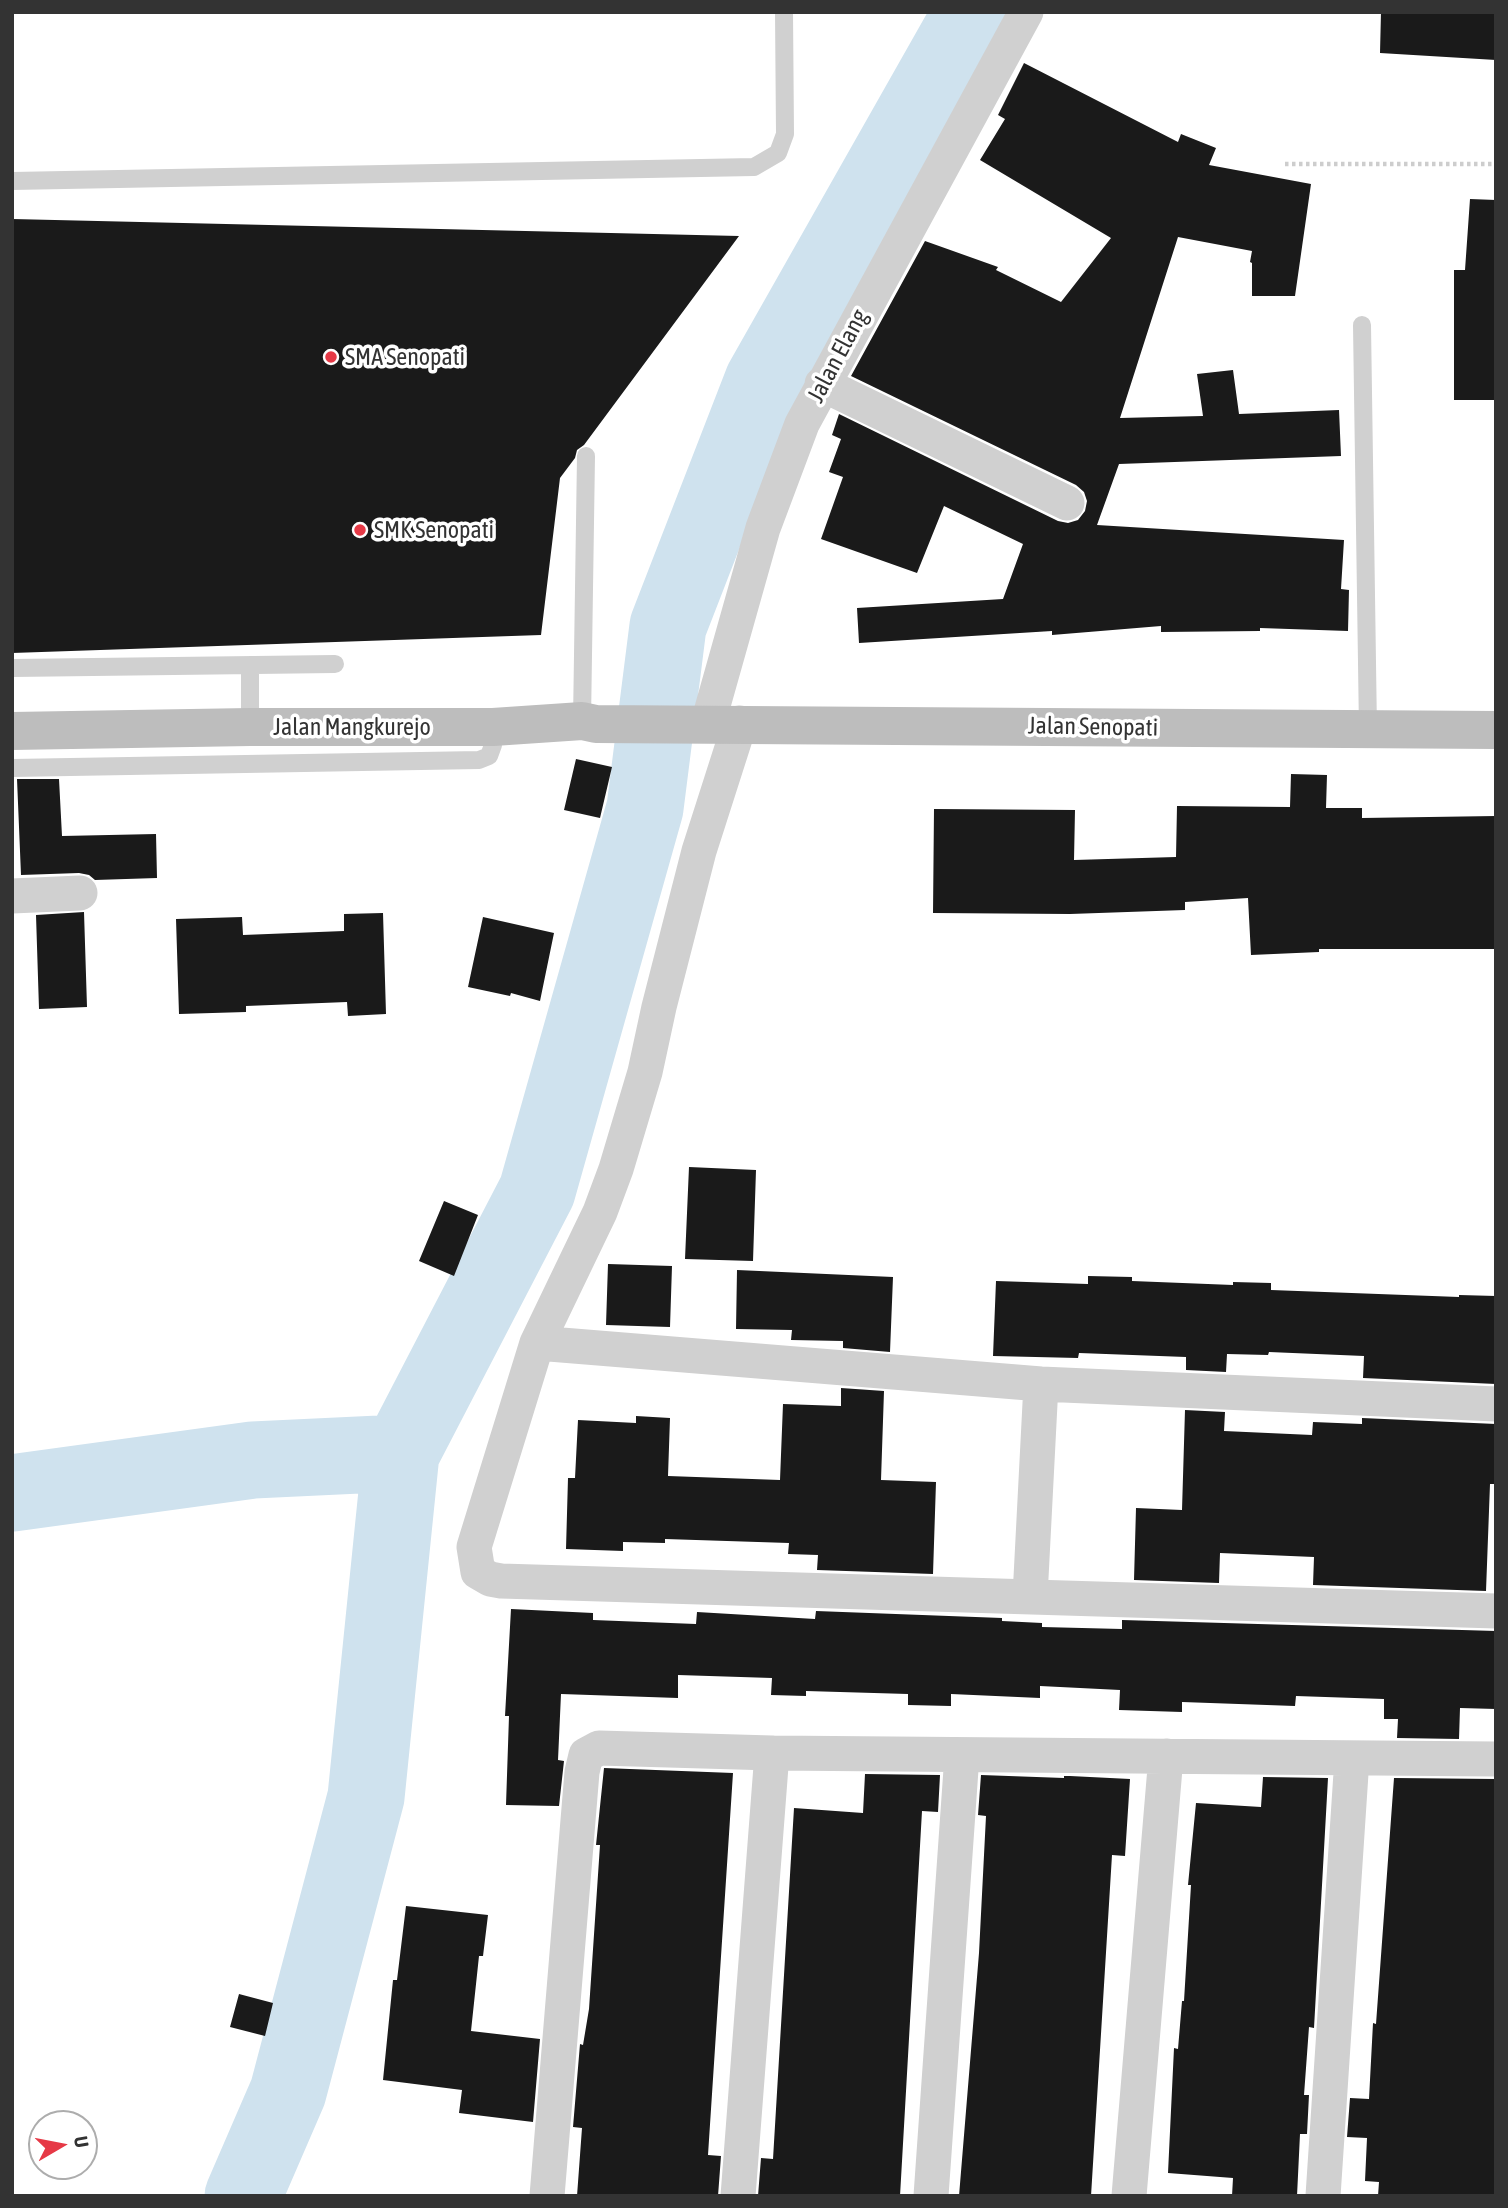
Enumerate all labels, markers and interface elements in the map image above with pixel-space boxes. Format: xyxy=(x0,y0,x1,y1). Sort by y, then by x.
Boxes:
street label: Jalan Elang xyxy=(802,305,874,407)
place label: SMA Senopati xyxy=(345,343,465,371)
marker: SMA Senopati xyxy=(323,349,339,365)
place label: SMK Senopati xyxy=(374,516,494,544)
marker: SMK Senopati xyxy=(352,522,368,538)
street label: Jalan Senopati xyxy=(1028,711,1158,743)
street label: Jalan Mangkurejo xyxy=(273,713,431,741)
north arrow xyxy=(28,2110,98,2180)
text: U xyxy=(70,2134,94,2149)

